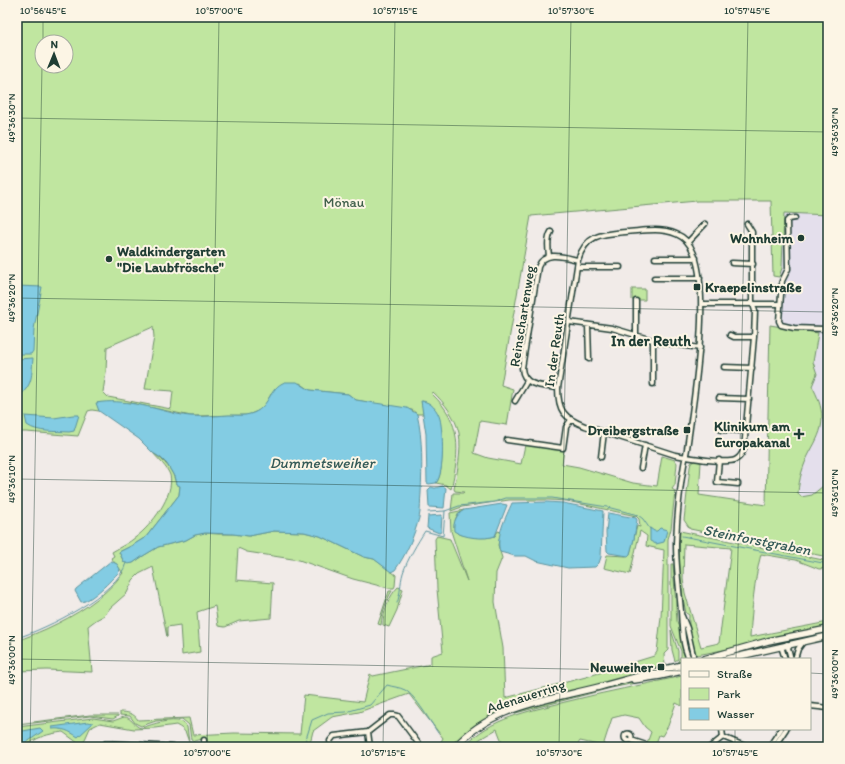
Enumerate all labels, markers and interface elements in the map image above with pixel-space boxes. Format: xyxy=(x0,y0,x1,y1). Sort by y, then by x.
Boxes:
text: 10°56'45"E xyxy=(20,4,67,17)
text: 10°57'00"E xyxy=(195,4,243,17)
text: 10°57'15"E xyxy=(373,4,418,17)
text: 10°57'30"E xyxy=(548,4,595,17)
text: 10°57'45"E xyxy=(724,4,771,17)
north arrow xyxy=(34,34,74,74)
text: N xyxy=(50,38,58,51)
text: 49°36'30"N xyxy=(5,93,18,142)
text: 49°36'30"N xyxy=(828,107,841,156)
park label: Mönau xyxy=(323,194,365,211)
place label: Wohnheim xyxy=(730,230,793,247)
marker: Wohnheim xyxy=(796,233,806,243)
place label: Waldkindergarten "Die Laubfrösche" xyxy=(117,243,225,276)
marker: Waldkindergarten "Die Laubfrösche" xyxy=(104,254,114,264)
street label: Reinschartenweg xyxy=(506,263,539,368)
text: 49°36'20"N xyxy=(5,273,18,322)
place label: Kraepelinstraße xyxy=(705,279,802,296)
marker: Kraepelinstraße xyxy=(692,282,702,292)
text: 49°36'20"N xyxy=(828,287,841,336)
street label: In der Reuth xyxy=(541,312,568,388)
district label: In der Reuth xyxy=(611,332,691,350)
place label: Klinikum am Europakanal xyxy=(714,418,791,451)
place label: Dreibergstraße xyxy=(588,422,679,439)
marker: Dreibergstraße xyxy=(682,425,692,435)
marker: Klinikum am Europakanal xyxy=(793,428,805,440)
water label: Dummetsweiher xyxy=(270,454,376,472)
text: 49°36'10"N xyxy=(5,455,18,503)
text: 49°36'10"N xyxy=(828,469,841,517)
water label: Steinforstgraben xyxy=(702,521,813,559)
text: 49°36'00"N xyxy=(5,635,18,685)
text: 49°36'00"N xyxy=(828,649,841,699)
legend xyxy=(681,658,811,730)
place label: Neuweiher xyxy=(590,659,653,676)
marker: Neuweiher xyxy=(656,662,666,672)
text: Straße xyxy=(717,667,752,681)
street label: Adenauerring xyxy=(485,676,568,717)
text: Park xyxy=(717,687,741,701)
text: Wasser xyxy=(717,707,754,721)
text: 10°57'00"E xyxy=(183,746,231,759)
text: 10°57'15"E xyxy=(361,746,406,759)
text: 10°57'30"E xyxy=(536,746,583,759)
text: 10°57'45"E xyxy=(712,746,759,759)

